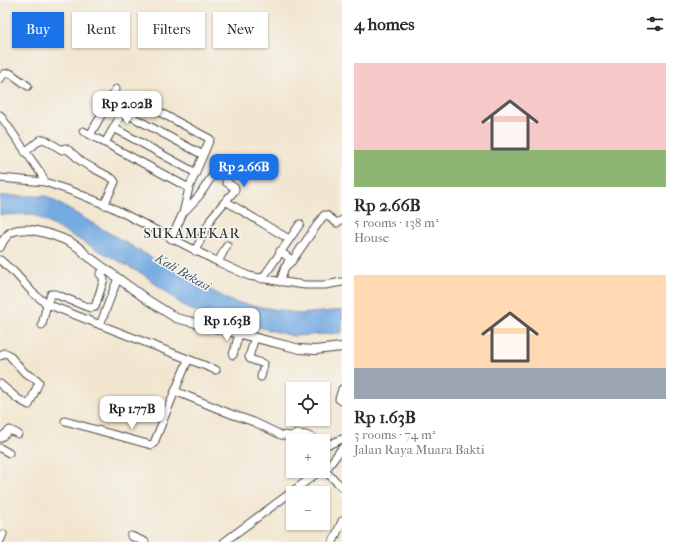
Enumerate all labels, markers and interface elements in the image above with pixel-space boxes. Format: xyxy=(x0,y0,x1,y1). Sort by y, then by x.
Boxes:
chip: Buy xyxy=(12,12,64,48)
chip: Rent xyxy=(72,12,130,48)
chip: Filters xyxy=(138,12,205,48)
chip: New xyxy=(213,12,268,48)
icon: filters xyxy=(644,13,666,35)
text: 4 homes xyxy=(354,14,414,34)
icon: home xyxy=(474,89,546,161)
pin: Rp 2.02B xyxy=(86,91,168,125)
text: Rp 2.02B xyxy=(102,96,152,111)
pin: Rp 2.66B xyxy=(203,154,285,188)
text: Rp 2.66B xyxy=(219,159,269,174)
text: Rp 2.66B xyxy=(354,195,421,215)
text: 5 rooms · 138 m² xyxy=(354,215,439,230)
district label: SUKAMEKAR xyxy=(143,225,241,242)
text: House xyxy=(354,230,389,245)
water label: Kali Bekasi xyxy=(152,250,214,294)
icon: home xyxy=(474,301,546,373)
pin: Rp 1.63B xyxy=(186,308,268,342)
text: Rp 1.63B xyxy=(203,313,251,328)
map controls xyxy=(286,382,330,530)
button: locate xyxy=(286,382,330,426)
pin: Rp 1.77B xyxy=(91,396,173,430)
text: Rp 1.77B xyxy=(109,401,155,416)
text: Rp 1.63B xyxy=(354,407,416,427)
text: 3 rooms · 74 m² xyxy=(354,427,435,442)
button: + xyxy=(286,434,330,478)
text: Jalan Raya Muara Bakti xyxy=(354,442,485,457)
button: − xyxy=(286,486,330,530)

